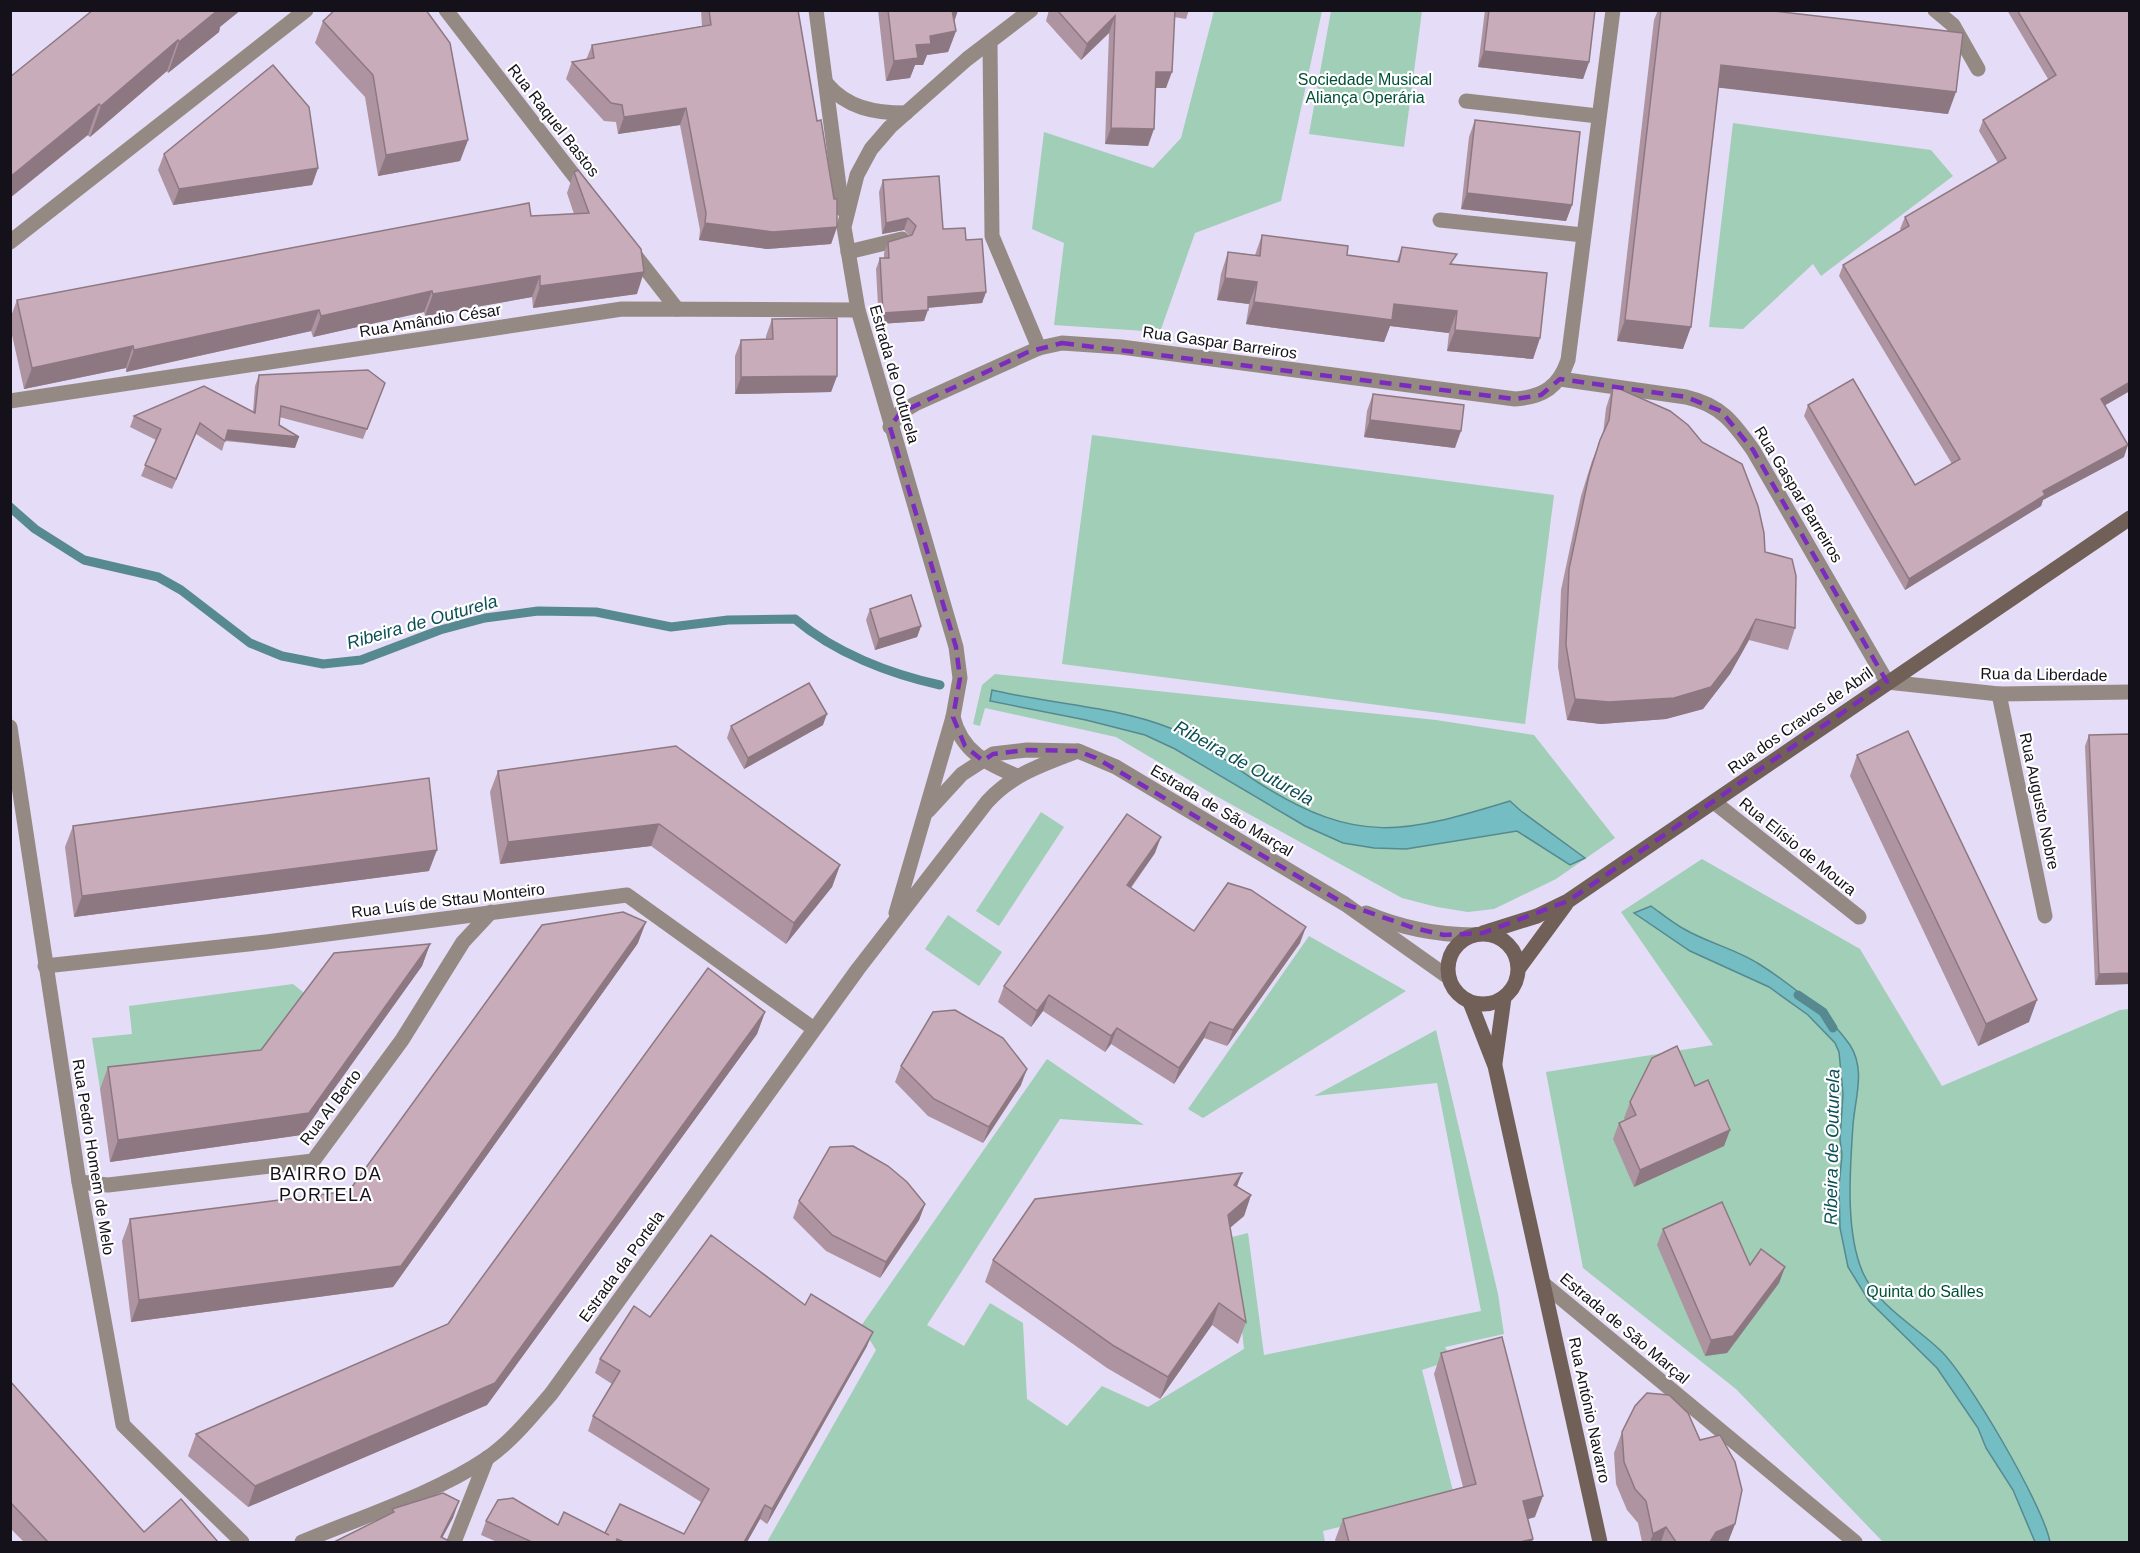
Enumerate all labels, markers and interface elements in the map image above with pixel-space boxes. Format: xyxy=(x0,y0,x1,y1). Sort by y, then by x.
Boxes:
street label: Rua Raquel Bastos xyxy=(504,61,603,180)
park label: Sociedade Musical Aliança Operária xyxy=(1298,71,1432,106)
street label: Rua Amândio César xyxy=(358,301,503,340)
street label: Estrada de Outurela xyxy=(867,303,922,445)
street label: Rua Gaspar Barreiros xyxy=(1142,323,1298,362)
street label: Rua Gaspar Barreiros xyxy=(1751,423,1846,565)
water label: Ribeira de Outurela xyxy=(344,591,500,653)
street label: Rua dos Cravos de Abril xyxy=(1725,664,1876,777)
street label: Rua da Liberdade xyxy=(1980,665,2108,684)
water label: Ribeira de Outurela xyxy=(1171,716,1317,810)
street label: Rua Augusto Nobre xyxy=(2017,731,2062,871)
street label: Estrada de São Marçal xyxy=(1148,761,1296,860)
street label: Rua Elísio de Moura xyxy=(1736,794,1859,899)
street label: Rua Luís de Sttau Monteiro xyxy=(350,880,546,921)
street label: Rua Pedro Homem de Melo xyxy=(70,1058,117,1256)
street label: Rua Al Berto xyxy=(297,1066,364,1148)
water label: Ribeira de Outurela xyxy=(1821,1069,1843,1225)
district label: BAIRRO DA PORTELA xyxy=(270,1164,382,1205)
street label: Estrada da Portela xyxy=(576,1208,667,1325)
street label: Estrada de São Marçal xyxy=(1557,1270,1692,1387)
park label: Quinta do Salles xyxy=(1866,1283,1984,1300)
street label: Rua António Navarro xyxy=(1566,1336,1613,1485)

